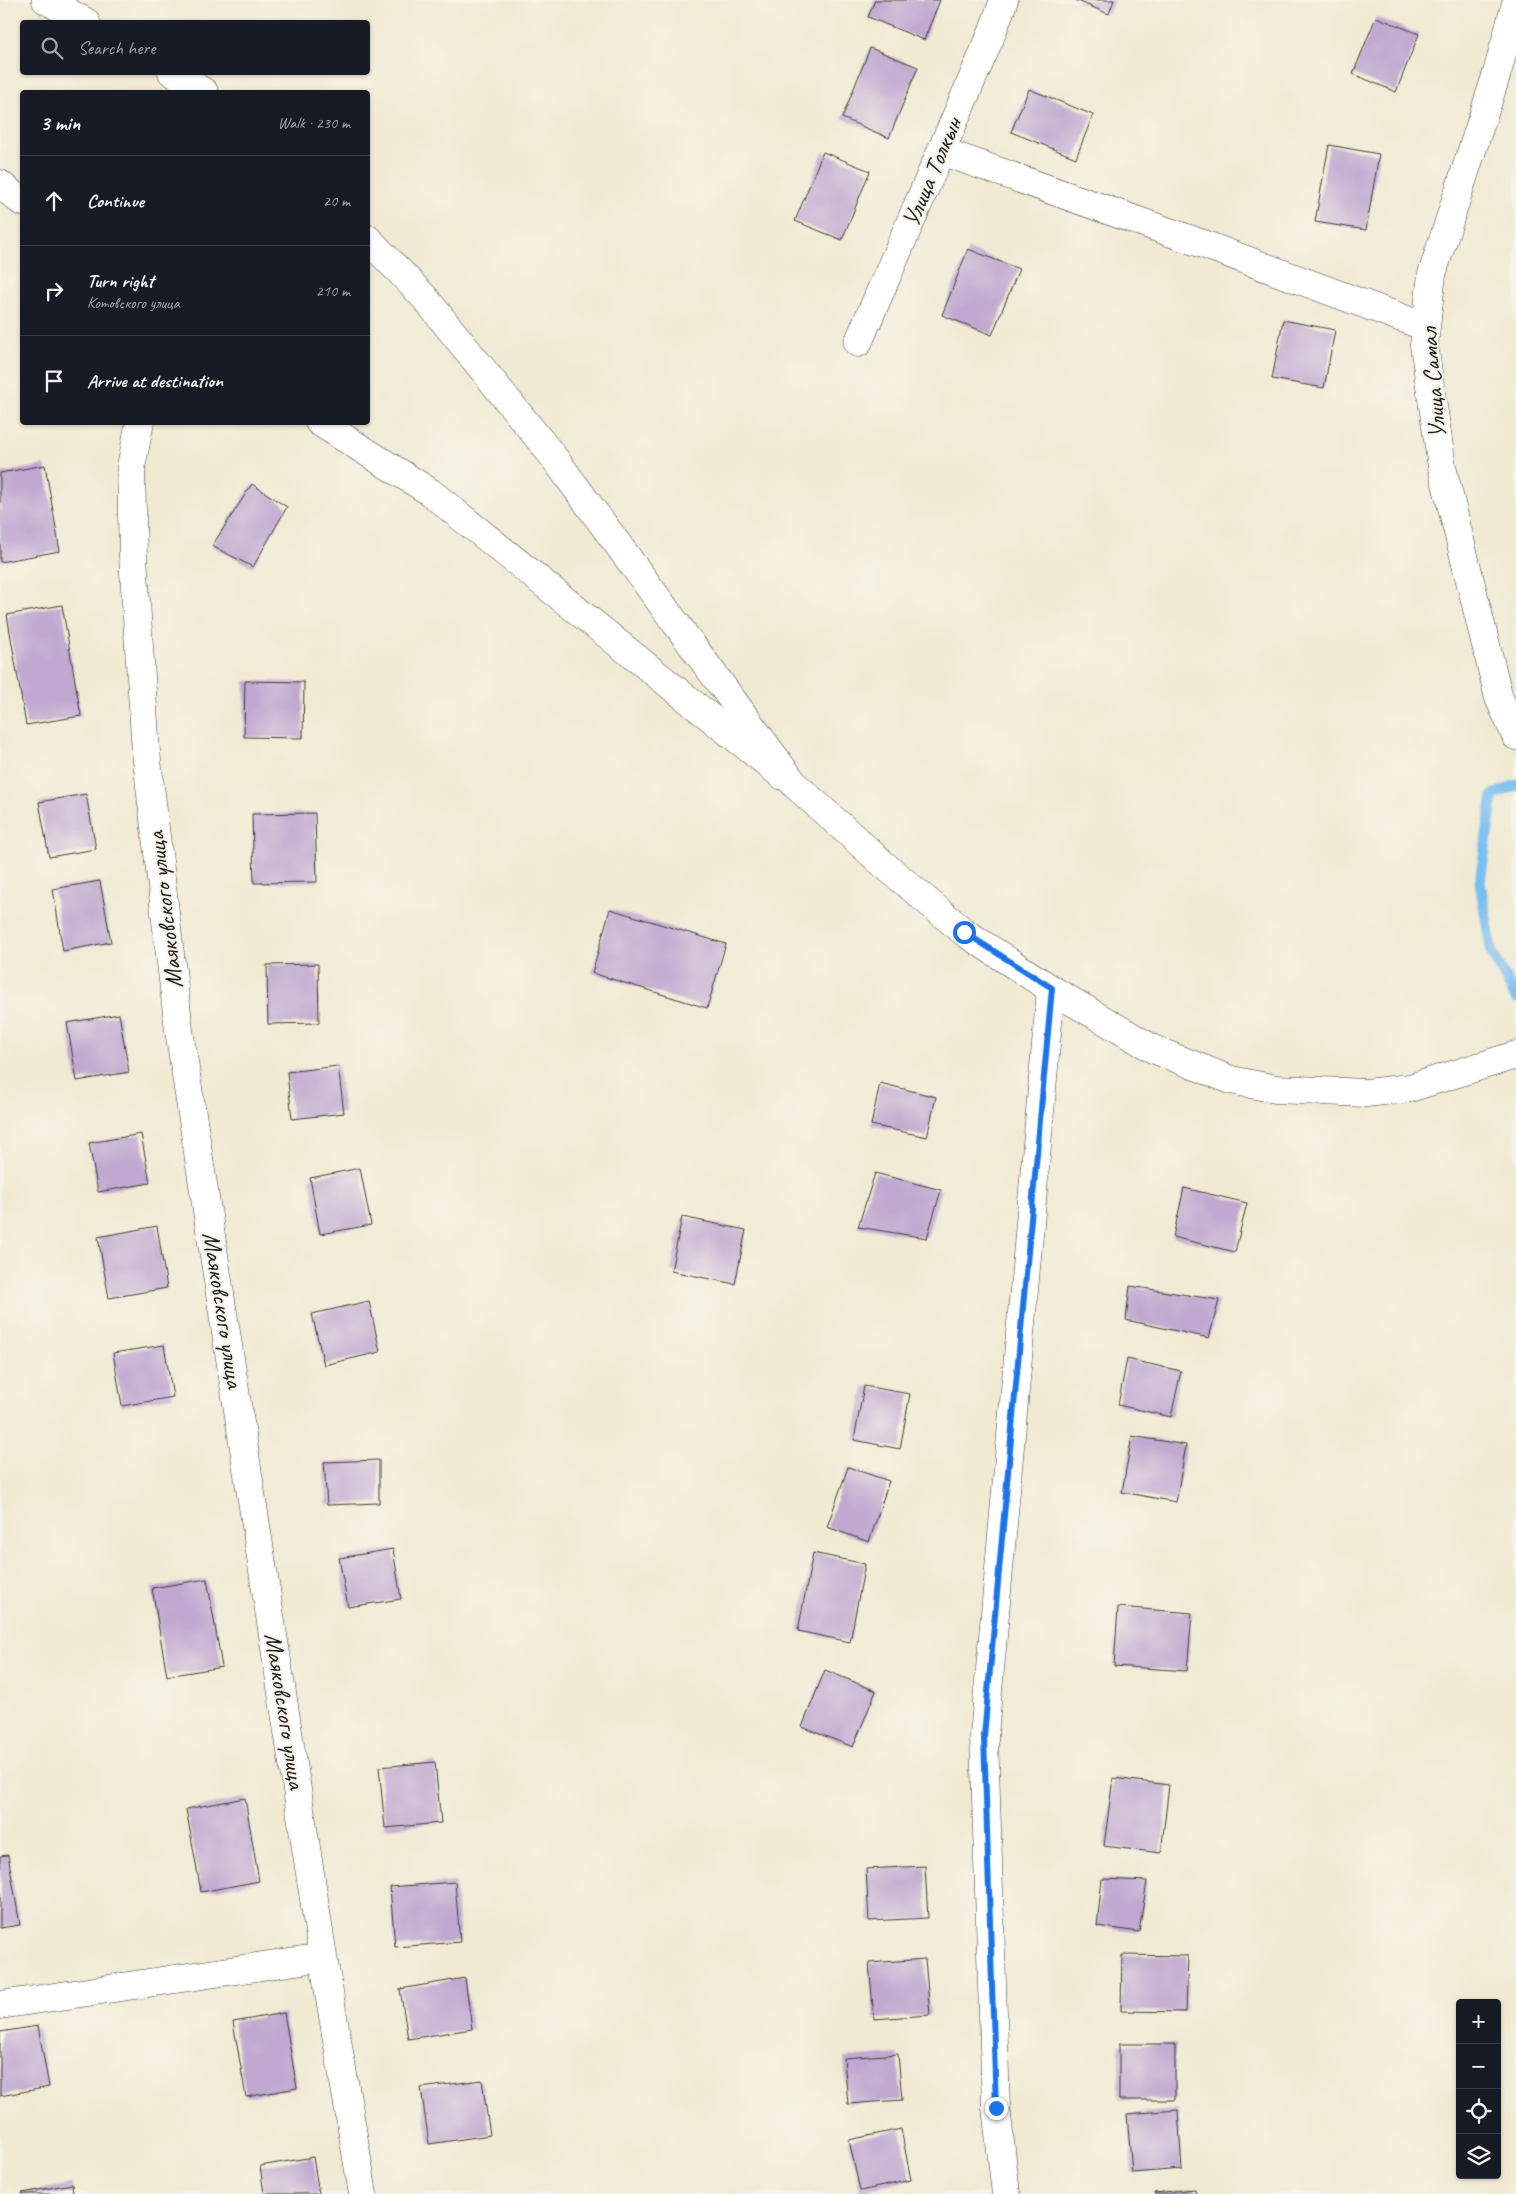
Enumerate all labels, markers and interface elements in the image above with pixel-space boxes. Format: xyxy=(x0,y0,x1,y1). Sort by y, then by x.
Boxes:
search box xyxy=(20,20,370,75)
icon: search xyxy=(38,34,66,62)
text: Search here xyxy=(78,36,155,60)
text: 3 min xyxy=(40,110,80,136)
street label: Улица Толкын xyxy=(895,111,970,232)
text: Walk · 230 m xyxy=(278,113,350,133)
icon: ahead xyxy=(40,187,68,215)
text: Continue xyxy=(87,189,144,213)
text: 20 m xyxy=(323,191,350,211)
text: Turn right xyxy=(87,269,154,293)
icon: right xyxy=(40,277,68,305)
text: 210 m xyxy=(316,281,350,301)
text: Котовского улица xyxy=(87,293,180,313)
street label: Улица Самал xyxy=(1412,324,1454,440)
icon: arrive xyxy=(40,367,68,395)
text: Arrive at destination xyxy=(87,369,223,393)
street label: Маяковского улица xyxy=(139,828,190,990)
route start xyxy=(953,921,976,944)
street label: Маяковского улица xyxy=(195,1230,251,1392)
street label: Маяковского улица xyxy=(257,1631,313,1793)
map controls xyxy=(1456,1999,1501,2179)
button: + xyxy=(1456,1999,1501,2044)
button: − xyxy=(1456,2044,1501,2089)
button: locate xyxy=(1456,2089,1501,2134)
route end xyxy=(985,2097,1008,2120)
button: layers xyxy=(1456,2134,1501,2179)

